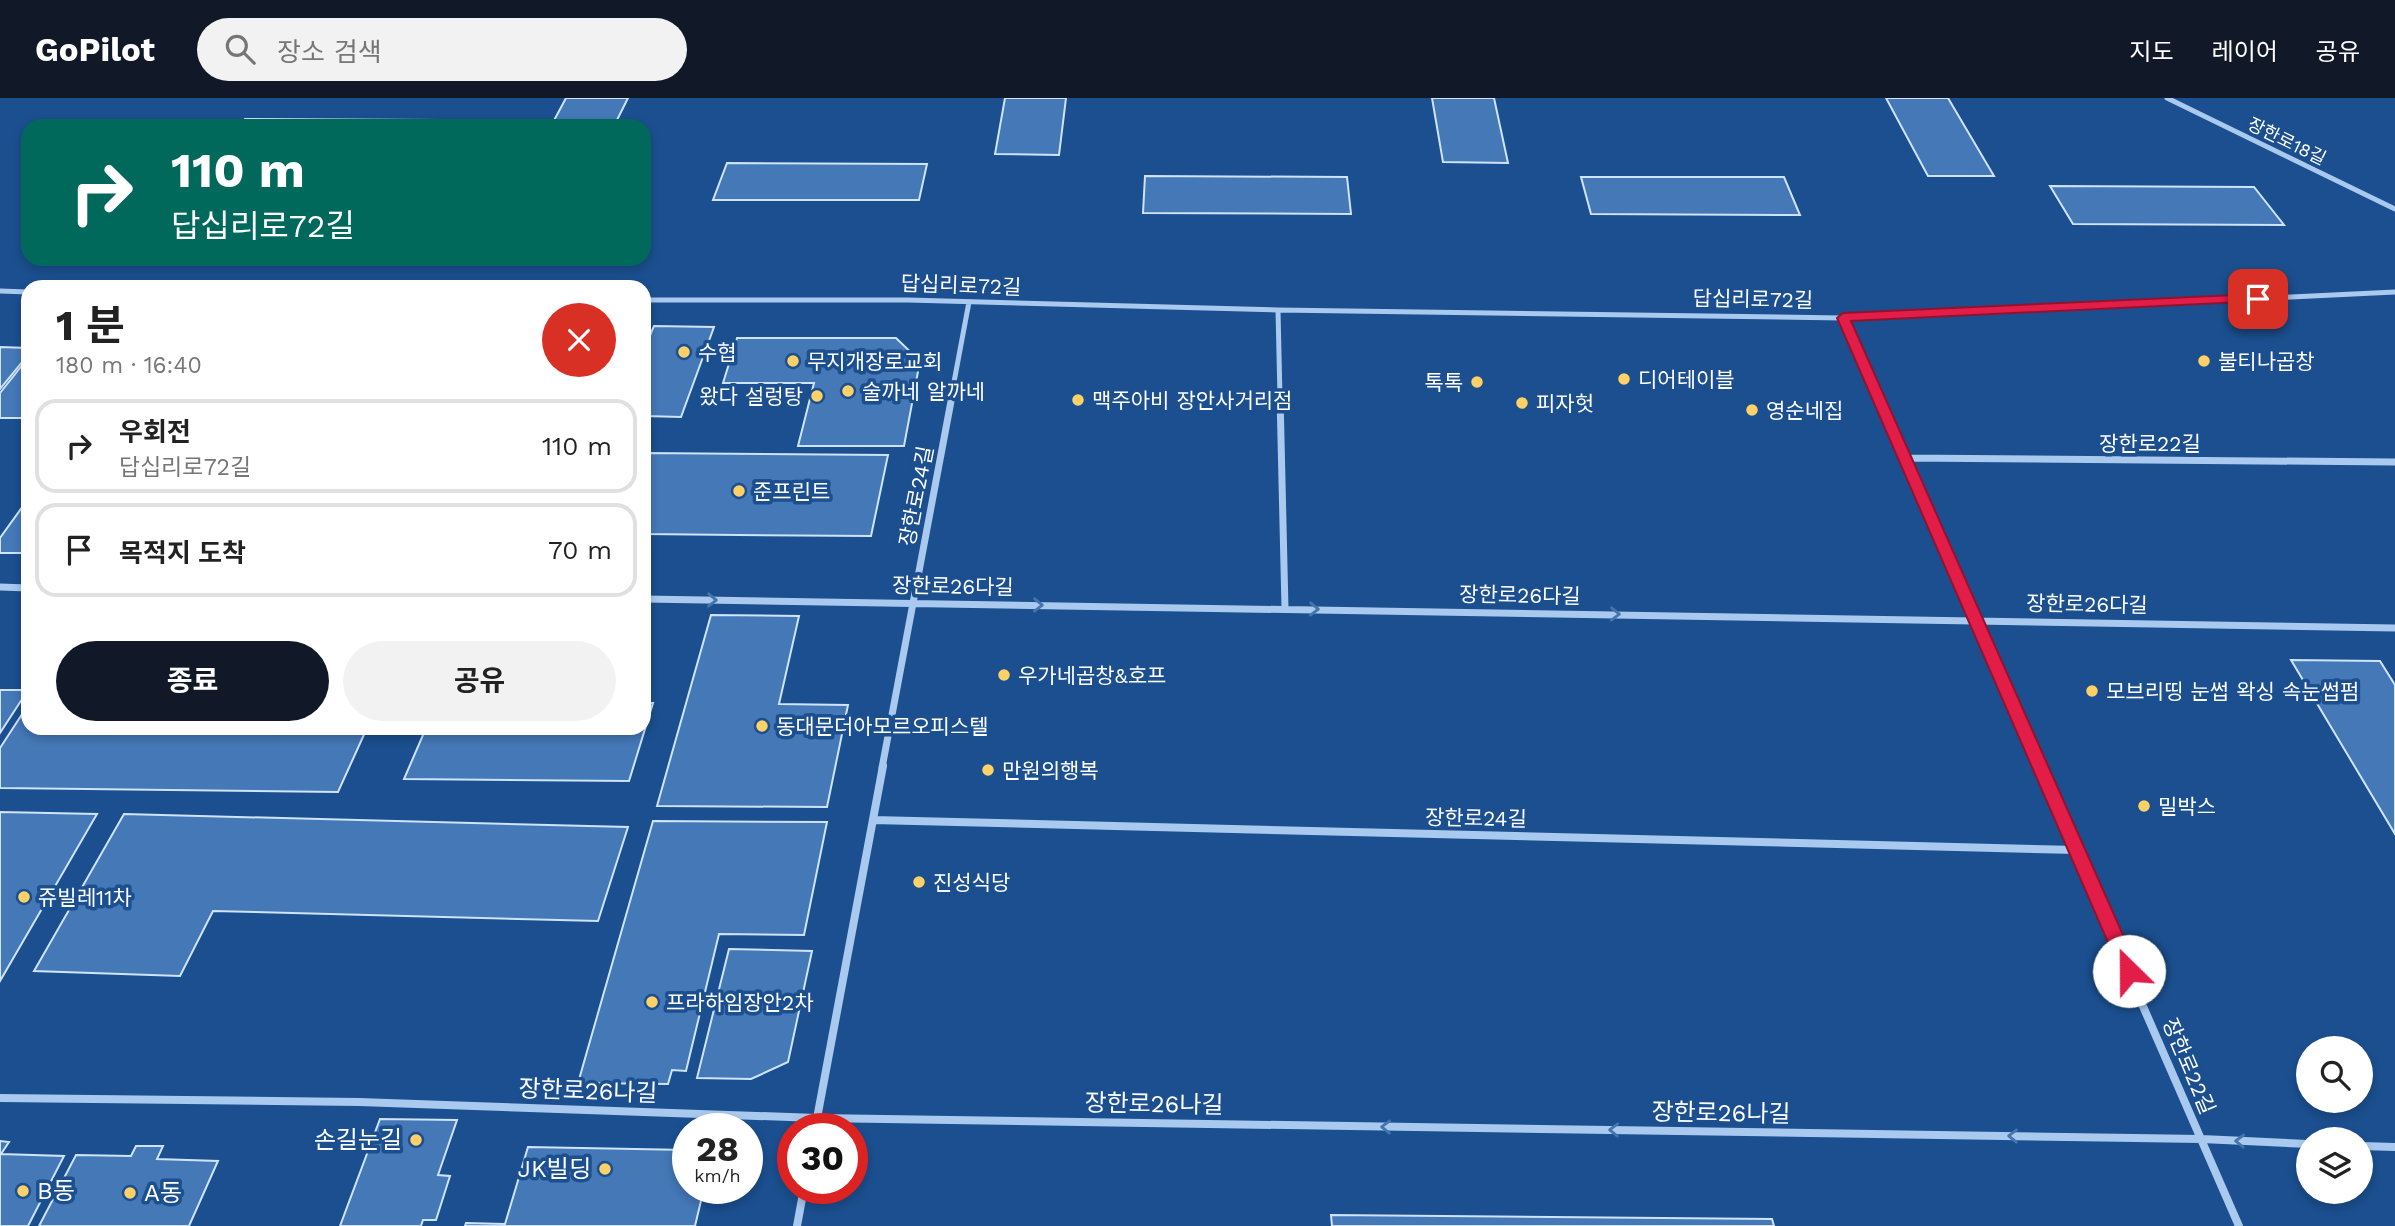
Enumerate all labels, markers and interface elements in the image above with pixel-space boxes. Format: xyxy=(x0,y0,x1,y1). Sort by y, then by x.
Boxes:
search box xyxy=(197,18,687,81)
text: GoPilot xyxy=(35,30,155,69)
icon: search xyxy=(221,30,259,68)
text: 장소 검색 xyxy=(277,37,382,67)
text: 지도 xyxy=(2129,38,2174,66)
text: 레이어 xyxy=(2212,38,2278,66)
text: 공유 xyxy=(2316,38,2360,66)
street label: 장한로18길 xyxy=(2244,113,2330,169)
text: 110 m xyxy=(171,141,305,199)
icon: right xyxy=(56,147,147,238)
text: 답십리로72길 xyxy=(171,207,355,245)
pin xyxy=(2228,269,2288,329)
street label: 답십리로72길 xyxy=(900,270,1022,300)
icon: arrive xyxy=(2239,280,2277,318)
street label: 답십리로72길 xyxy=(1692,285,1814,313)
text: 1 분 xyxy=(56,301,125,350)
button: close xyxy=(542,303,616,377)
place label: 수협 xyxy=(698,340,737,365)
marker: 수협 xyxy=(676,344,692,360)
place label: 무지개장로교회 xyxy=(807,349,942,374)
place label: 불티나곱창 xyxy=(2218,349,2315,374)
text: 180 m · 16:40 xyxy=(56,352,202,379)
marker: 무지개장로교회 xyxy=(785,353,801,369)
marker: 불티나곱창 xyxy=(2196,353,2212,369)
place label: 디어테이블 xyxy=(1638,367,1735,392)
place label: 톡톡 xyxy=(1424,370,1463,395)
marker: 디어테이블 xyxy=(1616,371,1632,387)
marker: 톡톡 xyxy=(1469,374,1485,390)
place label: 술까네 알까네 xyxy=(862,379,985,404)
marker: 술까네 알까네 xyxy=(840,383,856,399)
place label: 왔다 설렁탕 xyxy=(699,384,803,409)
marker: 왔다 설렁탕 xyxy=(809,388,825,404)
place label: 맥주아비 장안사거리점 xyxy=(1092,388,1292,413)
place label: 피자헛 xyxy=(1536,391,1594,416)
marker: 맥주아비 장안사거리점 xyxy=(1070,392,1086,408)
marker: 피자헛 xyxy=(1514,395,1530,411)
place label: 영순네집 xyxy=(1766,398,1843,423)
marker: 영순네집 xyxy=(1744,402,1760,418)
text: 우회전 xyxy=(119,417,191,447)
icon: right xyxy=(60,427,98,465)
text: 110 m xyxy=(542,431,612,461)
street label: 장한로22길 xyxy=(2099,431,2201,456)
street label: 장한로24길 xyxy=(894,444,938,548)
text: 답십리로72길 xyxy=(119,454,251,481)
place label: 준프린트 xyxy=(753,479,830,504)
marker: 준프린트 xyxy=(731,483,747,499)
icon: arrive xyxy=(60,531,98,569)
text: 70 m xyxy=(548,535,612,565)
text: 목적지 도착 xyxy=(119,538,246,568)
street label: 장한로26다길 xyxy=(892,572,1014,600)
street label: 장한로26다길 xyxy=(1459,581,1581,609)
street label: 장한로26다길 xyxy=(2026,590,2148,618)
one-way arrow xyxy=(707,593,718,608)
one-way arrow xyxy=(1033,597,1043,613)
one-way arrow xyxy=(1309,601,1320,617)
one-way arrow xyxy=(1610,606,1621,622)
button: 종료 xyxy=(56,641,329,721)
button: 공유 xyxy=(343,641,616,721)
place label: 우가네곱창&호프 xyxy=(1018,663,1166,688)
marker: 우가네곱창&호프 xyxy=(996,667,1012,683)
place label: 모브리띵 눈썹 왁싱 속눈썹펌 xyxy=(2106,679,2359,704)
marker: 모브리띵 눈썹 왁싱 속눈썹펌 xyxy=(2084,683,2100,699)
place label: 동대문더아모르오피스텔 xyxy=(776,714,989,739)
marker: 동대문더아모르오피스텔 xyxy=(754,718,770,734)
place label: 만원의행복 xyxy=(1002,758,1099,783)
marker: 만원의행복 xyxy=(980,762,996,778)
place label: 밀박스 xyxy=(2158,794,2216,819)
marker: 밀박스 xyxy=(2136,798,2152,814)
street label: 장한로24길 xyxy=(1425,805,1527,831)
place label: 진성식당 xyxy=(933,870,1010,895)
marker: 진성식당 xyxy=(911,874,927,890)
place label: 쥬빌레11차 xyxy=(38,885,132,910)
marker: 쥬빌레11차 xyxy=(16,889,32,905)
position arrow xyxy=(2092,934,2166,1008)
place label: 프라하임장안2차 xyxy=(666,990,813,1015)
marker: 프라하임장안2차 xyxy=(644,994,660,1010)
street label: 장한로22길 xyxy=(2158,1014,2220,1118)
map controls xyxy=(2296,1036,2373,1204)
button: search xyxy=(2296,1036,2373,1113)
street label: 장한로26나길 xyxy=(518,1075,658,1107)
street label: 장한로26나길 xyxy=(1084,1089,1224,1119)
street label: 장한로26나길 xyxy=(1651,1098,1791,1128)
speed limit sign: 30 xyxy=(777,1113,868,1204)
one-way arrow xyxy=(1380,1119,1391,1134)
one-way arrow xyxy=(1608,1122,1618,1138)
place label: 손길눈길 xyxy=(314,1126,402,1154)
button: layers xyxy=(2296,1127,2373,1204)
text: 28 xyxy=(696,1128,739,1170)
one-way arrow xyxy=(2007,1129,2018,1144)
marker: 손길눈길 xyxy=(408,1132,424,1148)
one-way arrow xyxy=(2234,1133,2245,1148)
place label: JK빌딩 xyxy=(518,1155,591,1183)
marker: JK빌딩 xyxy=(597,1161,613,1177)
text: km/h xyxy=(694,1165,741,1186)
place label: B동 xyxy=(37,1177,75,1205)
place label: A동 xyxy=(144,1179,182,1207)
marker: B동 xyxy=(15,1183,31,1199)
marker: A동 xyxy=(122,1185,138,1201)

